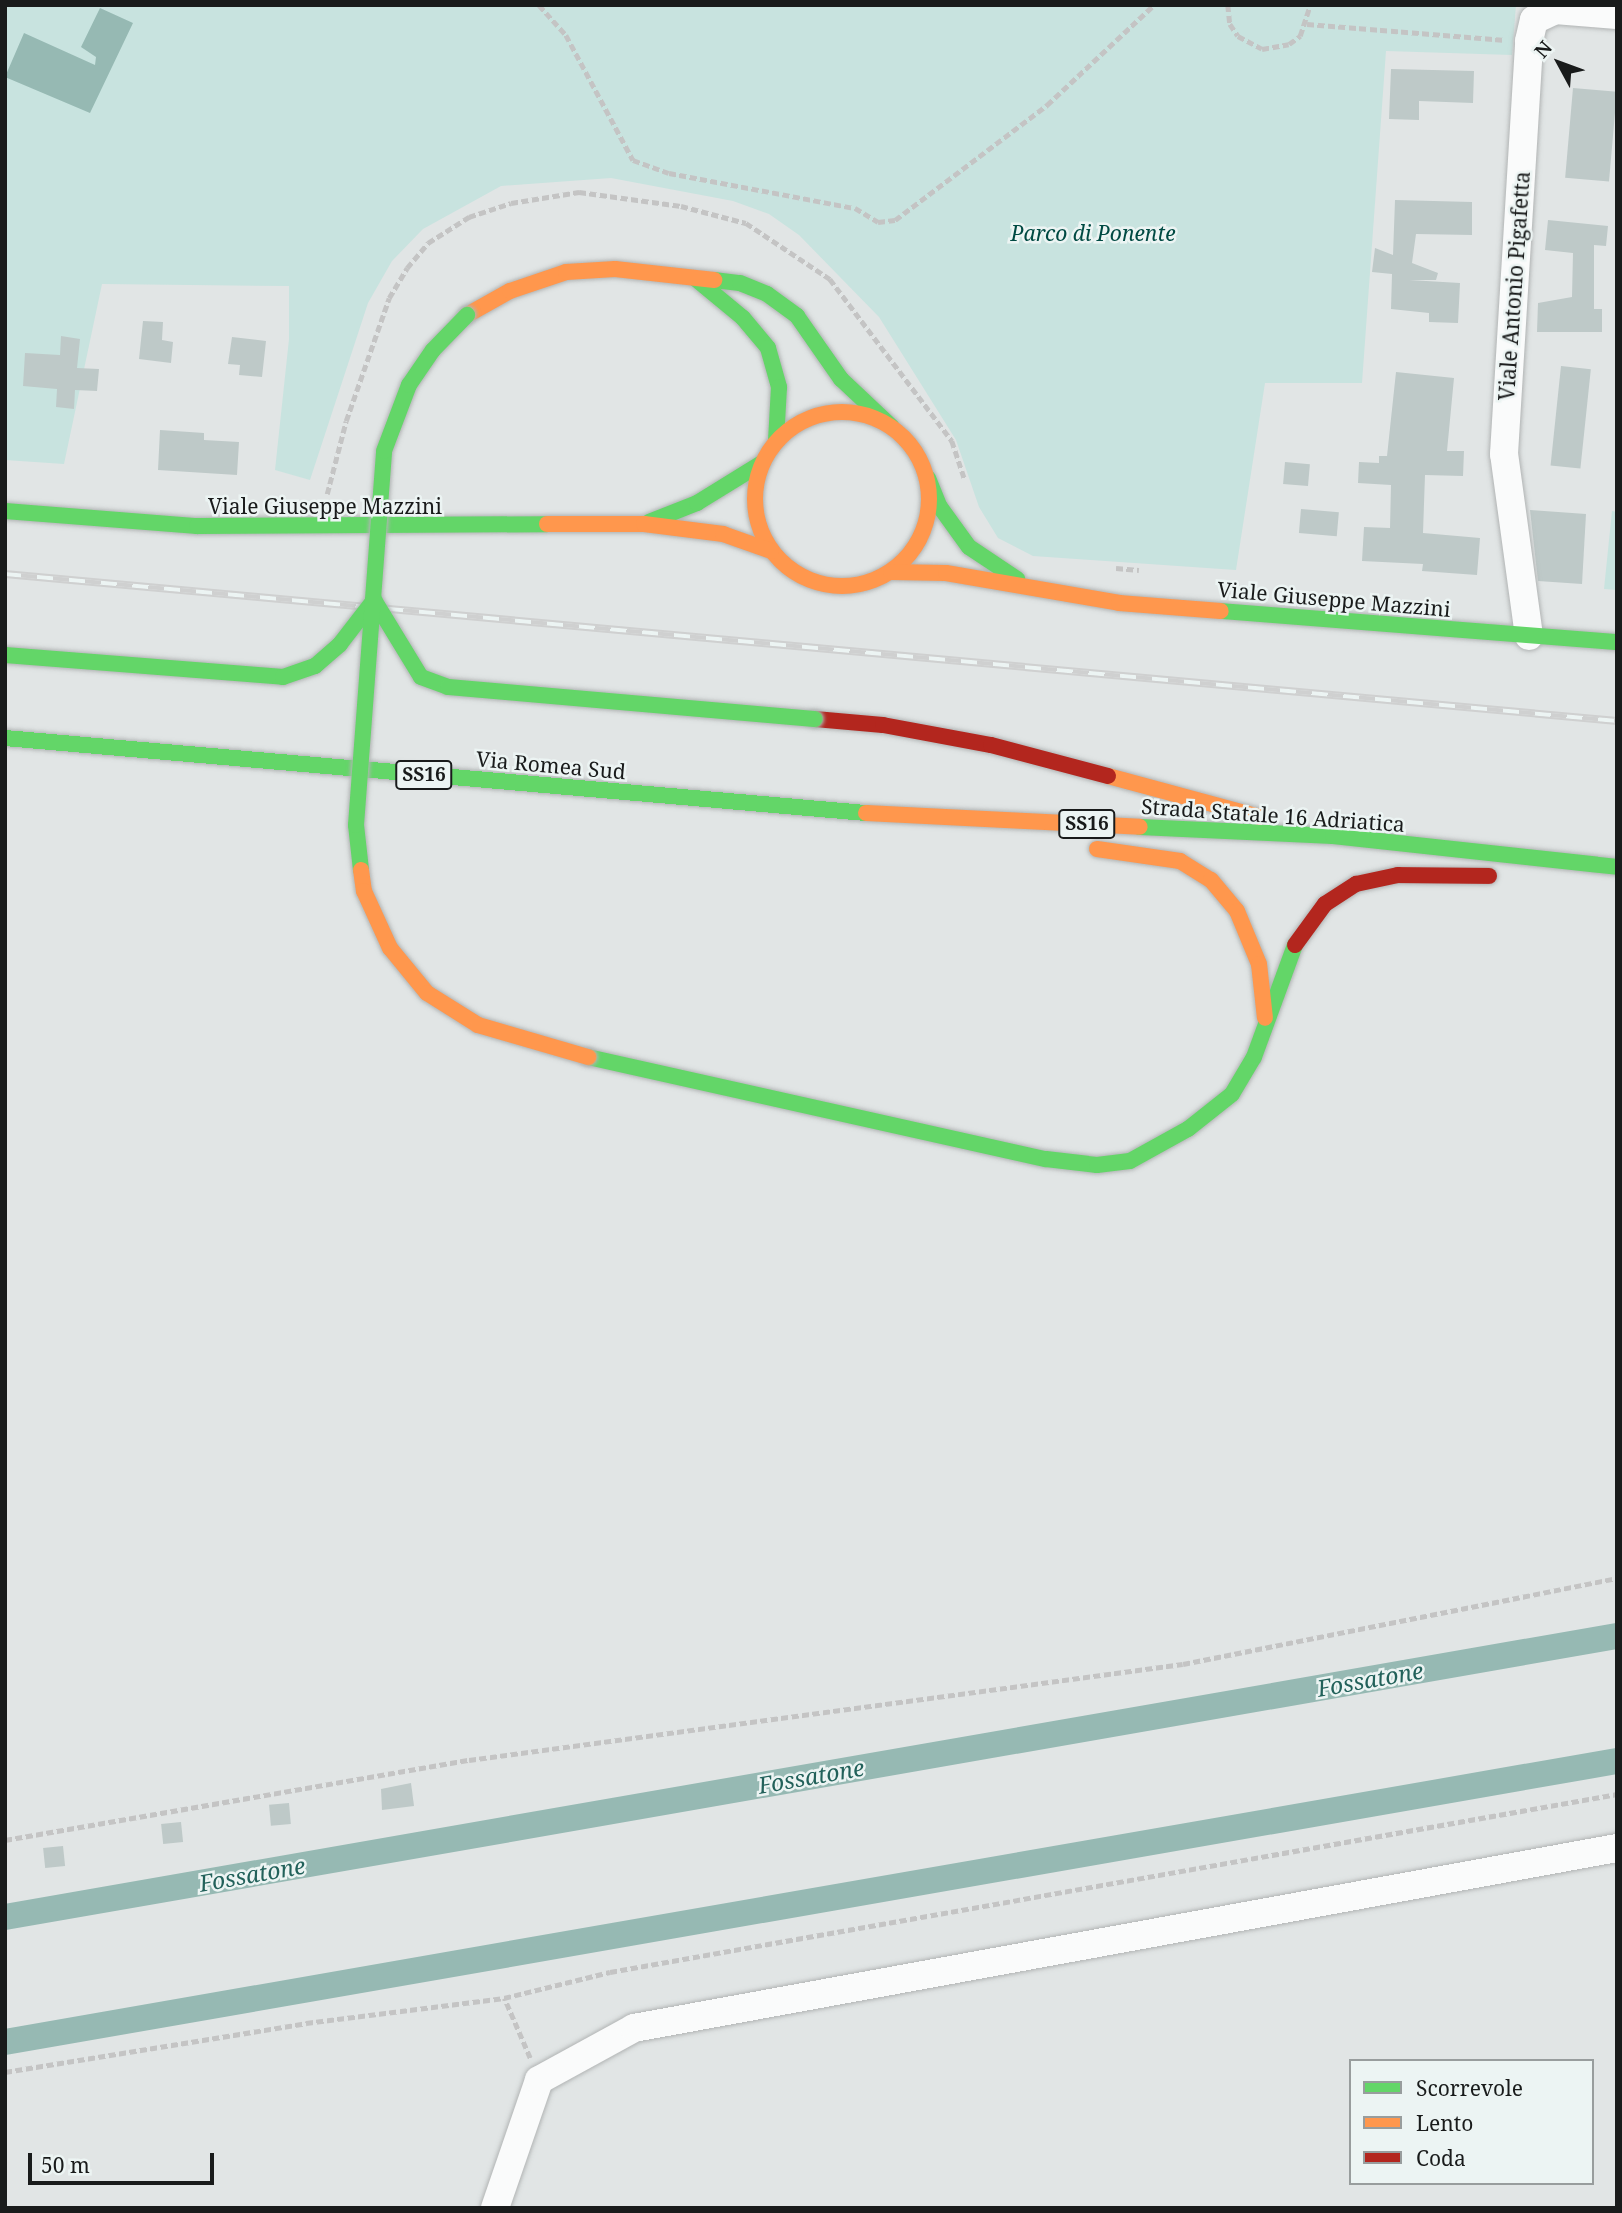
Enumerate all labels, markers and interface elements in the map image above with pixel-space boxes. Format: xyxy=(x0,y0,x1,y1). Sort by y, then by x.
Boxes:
north arrow xyxy=(1524,28,1594,98)
text: N xyxy=(1528,35,1558,63)
street label: Viale Antonio Pigafetta xyxy=(1493,171,1535,401)
park label: Parco di Ponente xyxy=(1011,220,1175,246)
street label: Viale Giuseppe Mazzini xyxy=(208,493,442,519)
street label: Viale Giuseppe Mazzini xyxy=(1216,576,1452,622)
street label: Via Romea Sud xyxy=(475,746,627,784)
road number: SS16 xyxy=(394,760,454,790)
street label: Strada Statale 16 Adriatica xyxy=(1140,793,1406,837)
road number: SS16 xyxy=(1057,808,1117,839)
water label: Fossatone xyxy=(1315,1656,1425,1702)
water label: Fossatone xyxy=(756,1753,866,1799)
water label: Fossatone xyxy=(197,1851,307,1897)
legend xyxy=(1349,2059,1594,2185)
text: Scorrevole xyxy=(1416,2074,1523,2102)
text: Lento xyxy=(1416,2109,1473,2137)
scale bar xyxy=(32,2140,217,2184)
text: Coda xyxy=(1416,2144,1466,2172)
text: 50 m xyxy=(41,2151,90,2179)

